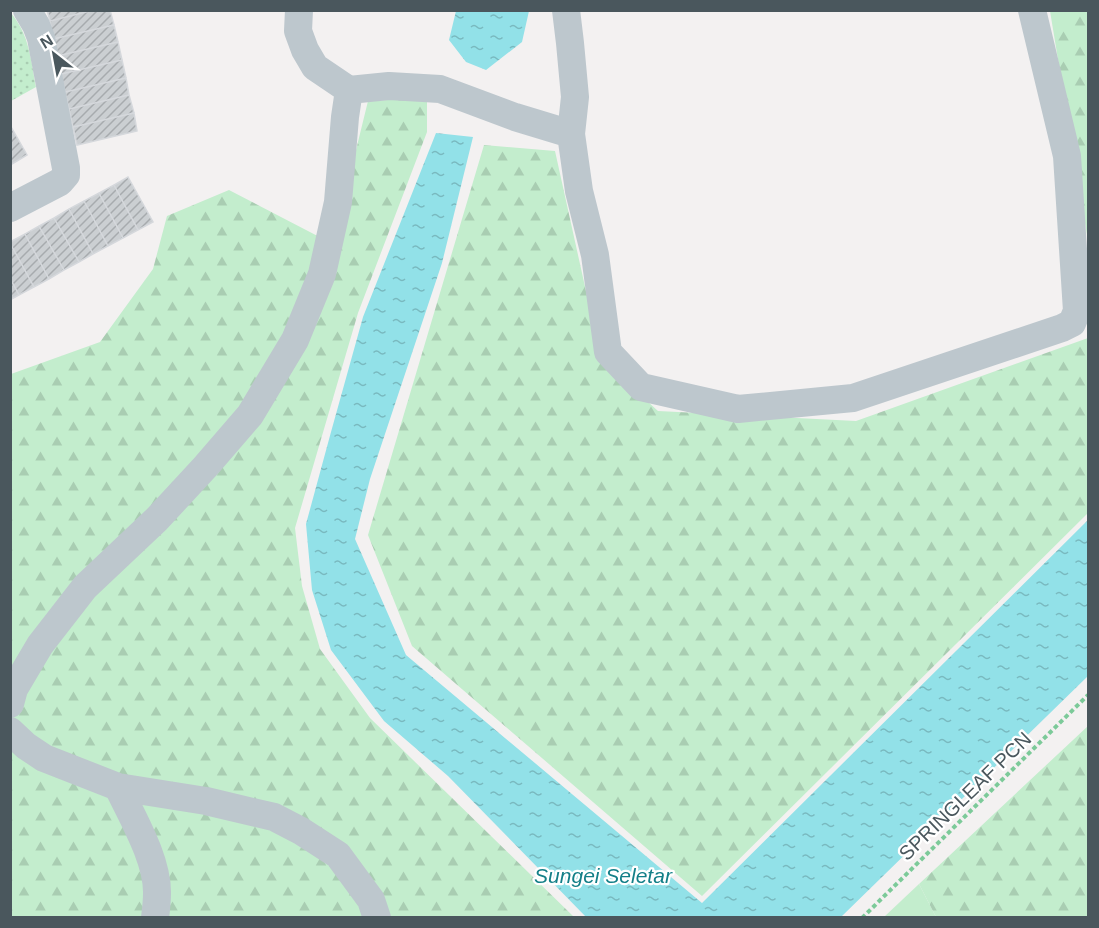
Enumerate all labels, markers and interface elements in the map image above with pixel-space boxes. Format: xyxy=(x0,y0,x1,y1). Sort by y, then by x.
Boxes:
north arrow xyxy=(24,24,84,84)
text: N xyxy=(37,31,56,52)
street label: SPRINGLEAF PCN xyxy=(895,727,1035,865)
water label: Sungei Seletar xyxy=(534,864,673,887)

